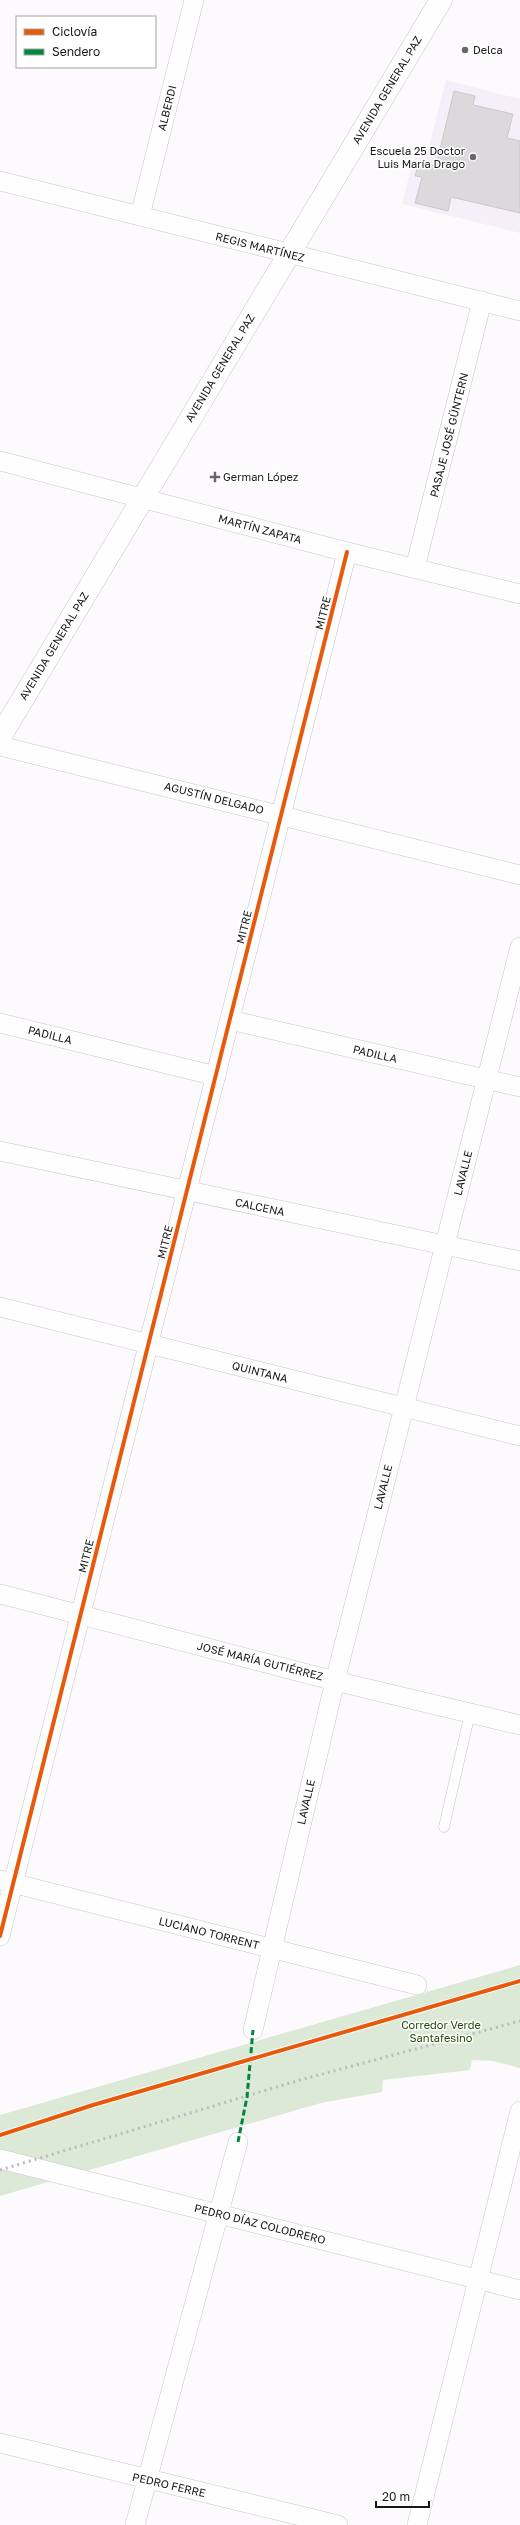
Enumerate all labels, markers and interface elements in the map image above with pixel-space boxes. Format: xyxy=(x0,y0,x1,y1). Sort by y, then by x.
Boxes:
legend xyxy=(16,16,156,68)
text: Ciclovía xyxy=(52,24,97,39)
street label: AVENIDA GENERAL PAZ xyxy=(349,33,424,146)
place label: Delca xyxy=(473,43,503,56)
text: Sendero xyxy=(52,44,100,59)
marker: Delca xyxy=(460,45,470,55)
street label: ALBERDI xyxy=(155,84,178,132)
place label: Escuela 25 Doctor Luis María Drago xyxy=(370,144,466,170)
marker: Escuela 25 Doctor Luis María Drago xyxy=(468,152,478,162)
street label: REGIS MARTÍNEZ xyxy=(214,229,306,264)
street label: AVENIDA GENERAL PAZ xyxy=(182,311,257,424)
street label: PASAJE JOSÉ GÜNTERN xyxy=(427,371,470,498)
place label: German López xyxy=(223,470,299,483)
marker: German López xyxy=(210,472,220,482)
street label: MARTÍN ZAPATA xyxy=(217,511,304,546)
street label: AVENIDA GENERAL PAZ xyxy=(16,589,91,702)
street label: MITRE xyxy=(312,595,333,631)
street label: AGUSTÍN DELGADO xyxy=(163,779,265,816)
street label: MITRE xyxy=(233,909,254,945)
street label: PADILLA xyxy=(27,1023,74,1046)
street label: PADILLA xyxy=(352,1042,399,1065)
street label: LAVALLE xyxy=(451,1149,474,1197)
street label: CALCENA xyxy=(234,1195,287,1218)
street label: MITRE xyxy=(154,1224,175,1260)
street label: QUINTANA xyxy=(231,1358,290,1385)
street label: LAVALLE xyxy=(371,1463,394,1511)
street label: MITRE xyxy=(75,1538,96,1574)
street label: JOSÉ MARÍA GUTIÉRREZ xyxy=(196,1639,325,1683)
street label: LAVALLE xyxy=(294,1778,317,1826)
street label: LUCIANO TORRENT xyxy=(158,1914,261,1951)
park label: Corredor Verde Santafesino xyxy=(401,2018,481,2044)
street label: PEDRO DÍAZ COLODRERO xyxy=(193,2201,327,2246)
street label: PEDRO FERRE xyxy=(131,2470,207,2499)
scale bar xyxy=(376,2483,429,2509)
text: 20 m xyxy=(382,2489,410,2504)

